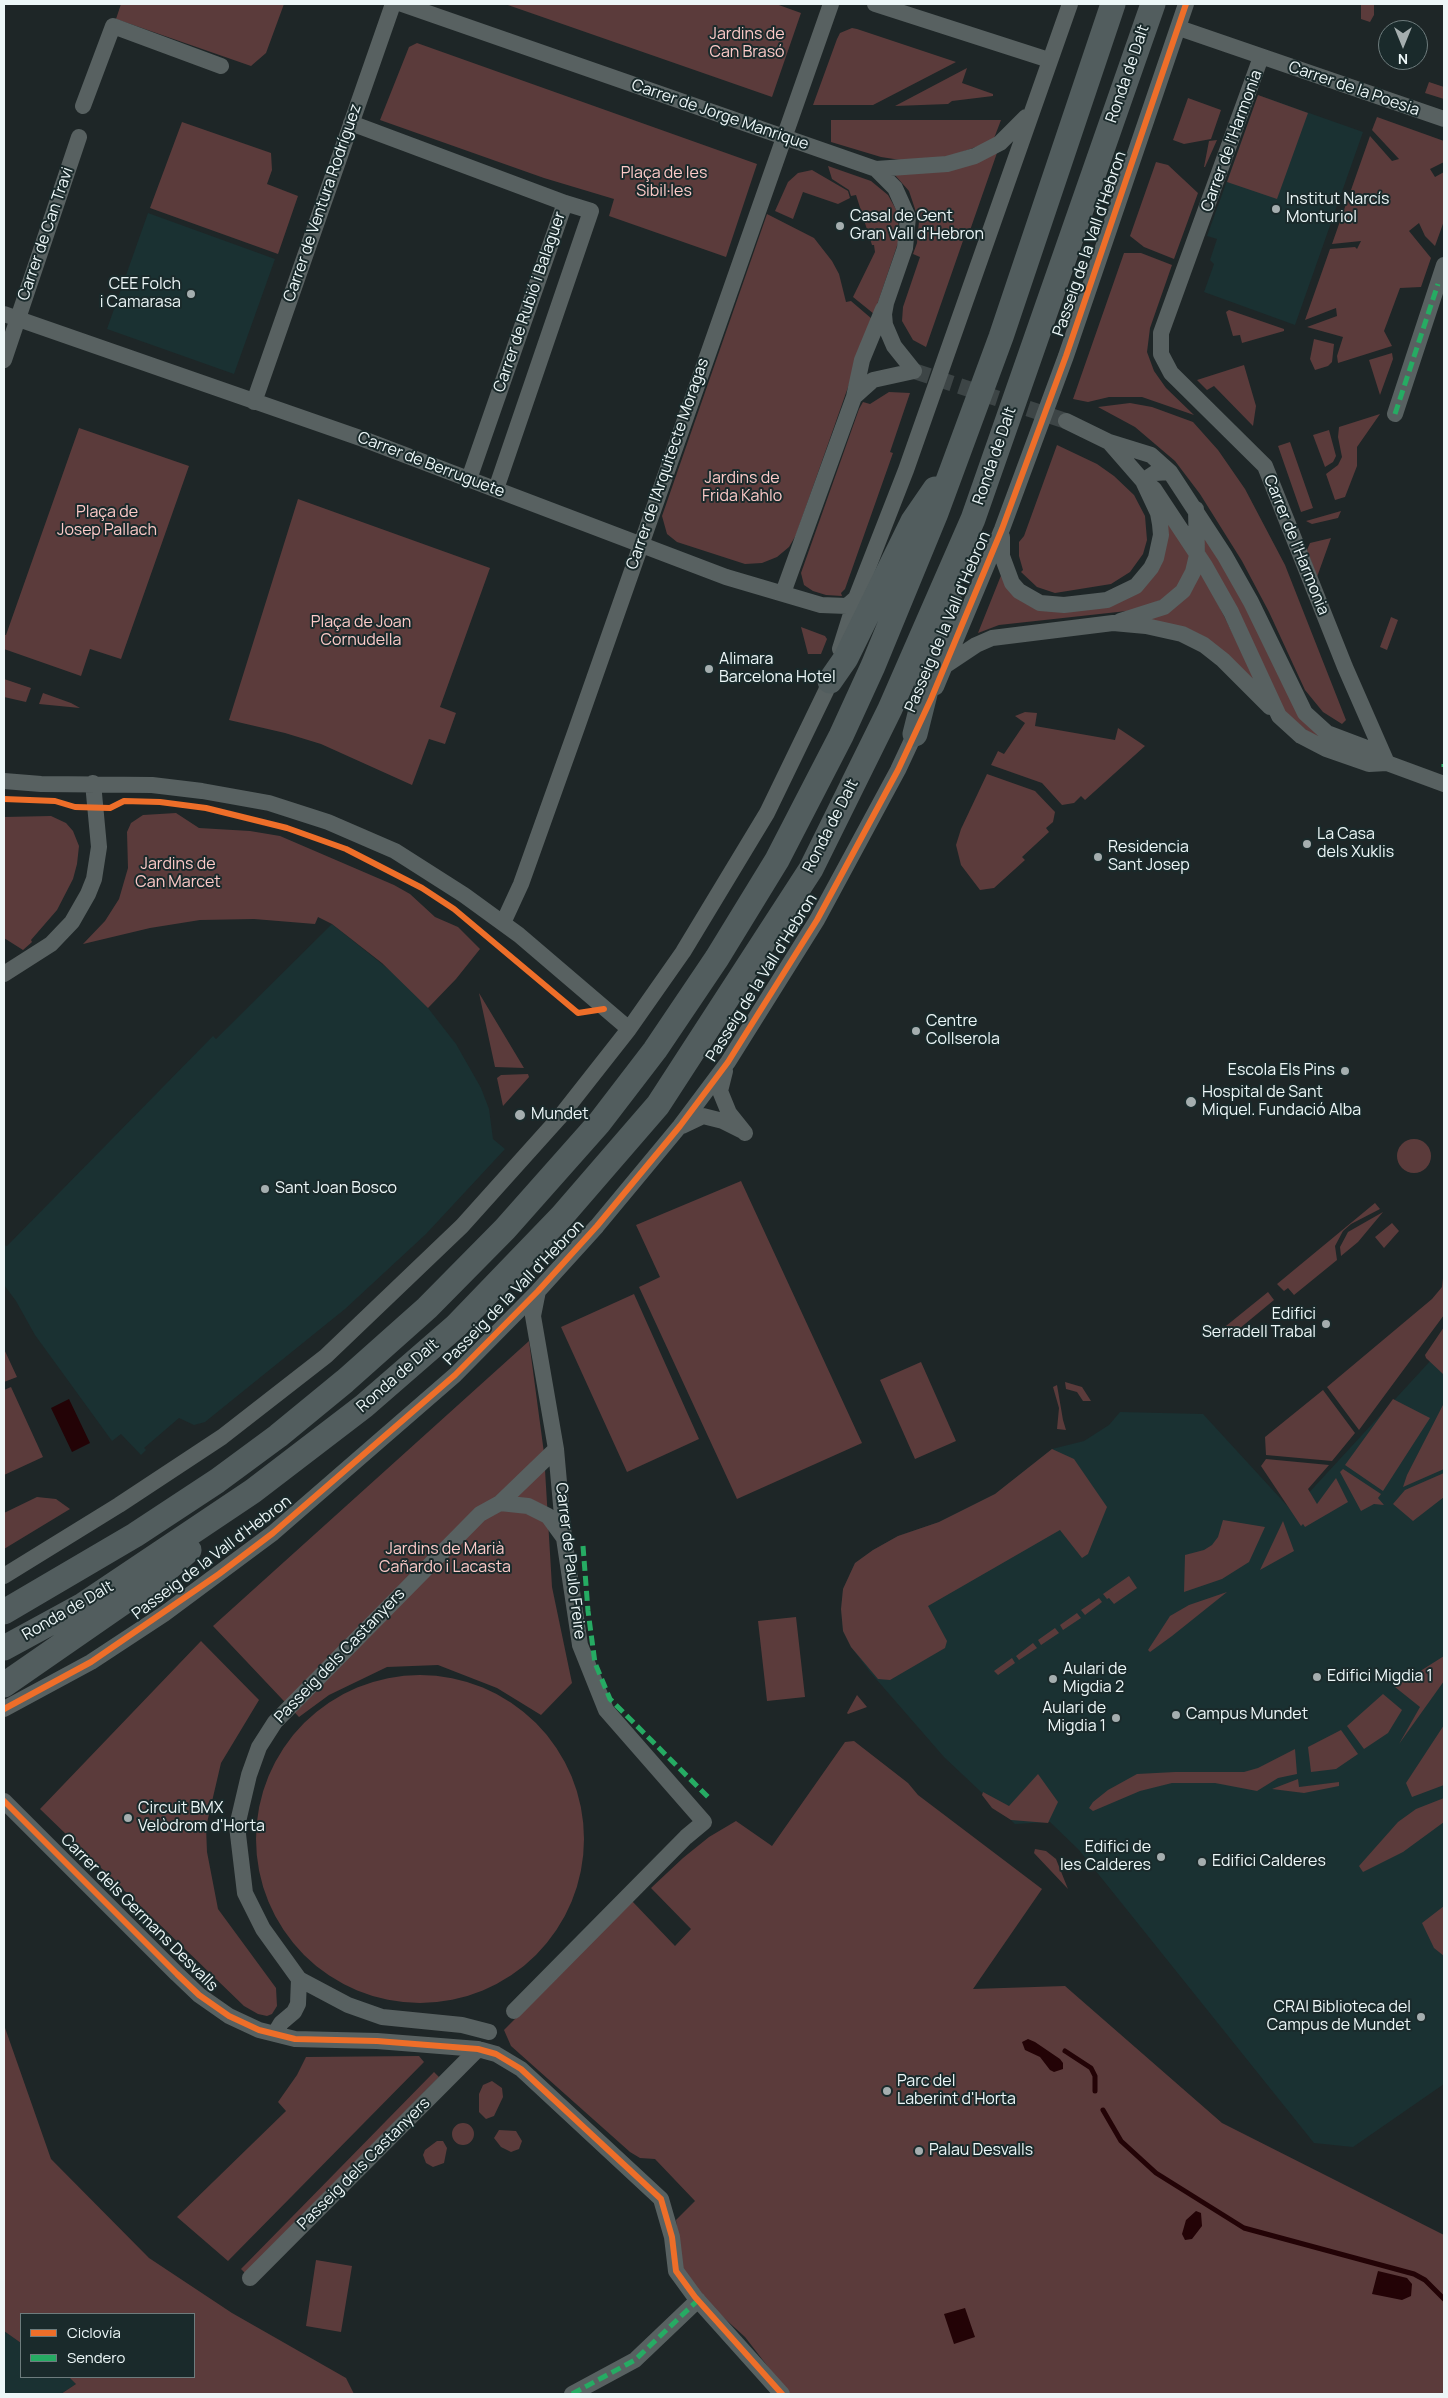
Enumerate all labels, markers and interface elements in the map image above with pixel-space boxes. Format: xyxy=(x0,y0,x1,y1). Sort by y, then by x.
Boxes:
north arrow xyxy=(1378,20,1428,70)
street label: Ronda de Dalt xyxy=(1102,22,1154,126)
park label: Jardins de Can Brasó xyxy=(709,25,785,63)
text: N xyxy=(1398,50,1408,69)
street label: Carrer de la Poesia xyxy=(1286,58,1422,120)
street label: Carrer de l'Harmonia xyxy=(1197,67,1267,215)
street label: Carrer de Jorge Manrique xyxy=(629,76,811,154)
street label: Carrer de Ventura Rodríguez xyxy=(280,101,366,305)
street label: Passeig de la Vall d'Hebron xyxy=(1049,149,1131,339)
park label: Plaça de les Sibil·les xyxy=(621,164,707,202)
street label: Carrer de Can Travi xyxy=(14,165,78,303)
place label: Institut Narcís Monturiol xyxy=(1286,190,1390,228)
marker: Institut Narcís Monturiol xyxy=(1270,203,1282,215)
place label: Casal de Gent Gran Vall d'Hebron xyxy=(850,207,984,245)
street label: Carrer de Rubió i Balaguer xyxy=(490,209,570,395)
marker: Casal de Gent Gran Vall d'Hebron xyxy=(834,220,846,232)
place label: CEE Folch i Camarasa xyxy=(100,275,181,313)
marker: CEE Folch i Camarasa xyxy=(185,288,197,300)
street label: Carrer de l'Arquitecte Moragas xyxy=(623,356,713,572)
street label: Ronda de Dalt xyxy=(969,404,1021,508)
street label: Carrer de Berruguete xyxy=(355,428,507,502)
park label: Jardins de Frida Kahlo xyxy=(702,469,782,507)
street label: Carrer de l'Harmonia xyxy=(1259,472,1333,618)
park label: Plaça de Josep Pallach xyxy=(57,503,157,541)
street label: Passeig de la Vall d'Hebron xyxy=(901,529,995,715)
park label: Plaça de Joan Cornudella xyxy=(311,613,411,651)
place label: Alimara Barcelona Hotel xyxy=(719,650,836,688)
marker: Alimara Barcelona Hotel xyxy=(703,663,715,675)
street label: Ronda de Dalt xyxy=(799,776,863,876)
place label: La Casa dels Xuklis xyxy=(1317,825,1394,863)
place label: Residencia Sant Josep xyxy=(1108,838,1190,876)
marker: La Casa dels Xuklis xyxy=(1301,838,1313,850)
marker: Residencia Sant Josep xyxy=(1092,851,1104,863)
park label: Jardins de Can Marcet xyxy=(135,855,221,893)
street label: Passeig de la Vall d'Hebron xyxy=(702,891,822,1065)
place label: Centre Collserola xyxy=(926,1012,1000,1050)
marker: Centre Collserola xyxy=(910,1025,922,1037)
place label: Escola Els Pins xyxy=(1228,1061,1335,1081)
marker: Escola Els Pins xyxy=(1339,1065,1351,1077)
place label: Hospital de Sant Miquel. Fundació Alba xyxy=(1202,1083,1361,1121)
marker: Hospital de Sant Miquel. Fundació Alba xyxy=(1184,1095,1198,1109)
place label: Mundet xyxy=(531,1105,589,1125)
marker: Mundet xyxy=(513,1108,527,1122)
place label: Sant Joan Bosco xyxy=(275,1179,397,1199)
marker: Sant Joan Bosco xyxy=(259,1183,271,1195)
street label: Passeig de la Vall d'Hebron xyxy=(440,1216,588,1370)
place label: Edifici Serradell Trabal xyxy=(1202,1305,1316,1343)
marker: Edifici Serradell Trabal xyxy=(1320,1318,1332,1330)
street label: Ronda de Dalt xyxy=(353,1335,443,1417)
street label: Carrer de Paulo Freire xyxy=(551,1481,589,1641)
street label: Passeig de la Vall d'Hebron xyxy=(129,1492,295,1624)
park label: Jardins de Marià Cañardo i Lacasta xyxy=(379,1540,511,1578)
street label: Ronda de Dalt xyxy=(19,1577,117,1645)
street label: Passeig dels Castanyers xyxy=(271,1585,409,1727)
place label: Aulari de Migdia 2 xyxy=(1063,1660,1127,1698)
place label: Edifici Migdia 1 xyxy=(1327,1667,1433,1687)
marker: Edifici Migdia 1 xyxy=(1311,1671,1323,1683)
marker: Aulari de Migdia 2 xyxy=(1047,1673,1059,1685)
place label: Aulari de Migdia 1 xyxy=(1042,1699,1106,1737)
place label: Campus Mundet xyxy=(1186,1705,1308,1725)
marker: Campus Mundet xyxy=(1170,1709,1182,1721)
marker: Aulari de Migdia 1 xyxy=(1110,1712,1122,1724)
place label: Circuit BMX Velòdrom d'Horta xyxy=(138,1799,265,1837)
marker: Circuit BMX Velòdrom d'Horta xyxy=(122,1812,134,1824)
street label: Carrer dels Germans Desvalls xyxy=(56,1830,222,1996)
place label: Edifici de les Calderes xyxy=(1060,1838,1151,1876)
marker: Edifici de les Calderes xyxy=(1155,1851,1167,1863)
place label: Edifici Calderes xyxy=(1212,1852,1326,1872)
marker: Edifici Calderes xyxy=(1196,1856,1208,1868)
place label: CRAI Biblioteca del Campus de Mundet xyxy=(1267,1998,1411,2036)
marker: CRAI Biblioteca del Campus de Mundet xyxy=(1415,2011,1427,2023)
place label: Parc del Laberint d'Horta xyxy=(897,2072,1016,2110)
marker: Parc del Laberint d'Horta xyxy=(881,2085,893,2097)
street label: Passeig dels Castanyers xyxy=(294,2094,434,2234)
place label: Palau Desvalls xyxy=(929,2141,1033,2161)
marker: Palau Desvalls xyxy=(913,2145,925,2157)
legend xyxy=(20,2313,195,2378)
text: Ciclovía xyxy=(67,2322,121,2343)
text: Sendero xyxy=(67,2347,125,2368)

